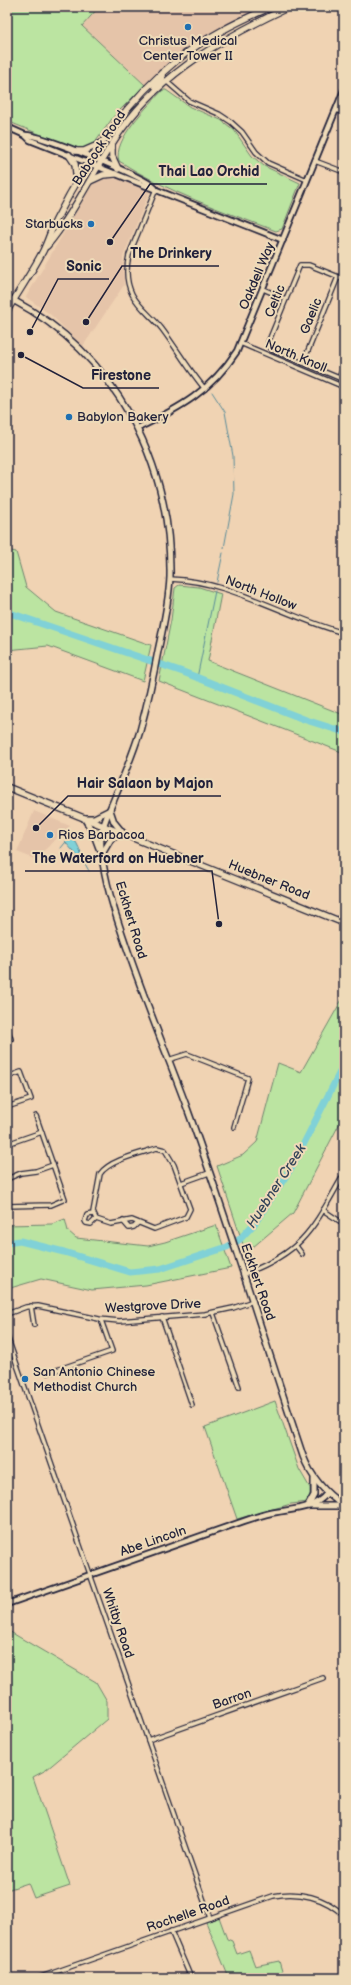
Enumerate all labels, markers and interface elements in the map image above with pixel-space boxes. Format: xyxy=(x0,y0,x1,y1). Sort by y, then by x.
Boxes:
marker: Christus Medical Center Tower II xyxy=(183,22,193,32)
place label: Christus Medical Center Tower II xyxy=(139,33,237,64)
street label: Babcock Road xyxy=(69,108,129,188)
callout: Thai Lao Orchid xyxy=(150,158,267,184)
text: Thai Lao Orchid xyxy=(159,163,259,180)
place label: Starbucks xyxy=(25,216,84,232)
marker: Starbucks xyxy=(86,219,96,229)
callout: The Drinkery xyxy=(122,240,219,266)
street label: Oakdell Way xyxy=(236,240,278,312)
text: The Drinkery xyxy=(130,245,212,262)
callout: Sonic xyxy=(58,253,109,279)
text: Sonic xyxy=(66,258,102,275)
street label: Celtic xyxy=(261,282,289,320)
street label: Gaelic xyxy=(297,295,326,336)
street label: North Knoll xyxy=(263,336,329,376)
callout: Firestone xyxy=(83,362,159,388)
text: Firestone xyxy=(91,367,151,384)
place label: Babylon Bakery xyxy=(77,409,169,425)
marker: Babylon Bakery xyxy=(64,412,74,422)
street label: North Hollow xyxy=(223,572,299,614)
callout: Hair Salaon by Majon xyxy=(68,770,221,796)
text: Hair Salaon by Majon xyxy=(77,775,213,792)
place label: Rios Barbacoa xyxy=(58,827,145,843)
marker: Rios Barbacoa xyxy=(45,830,55,840)
callout: The Waterford on Huebner xyxy=(25,845,212,871)
text: The Waterford on Huebner xyxy=(32,850,204,867)
street label: Huebner Road xyxy=(226,856,312,904)
street label: Eckhert Road xyxy=(112,879,150,961)
water label: Huebner Creek xyxy=(242,1140,310,1231)
street label: Eckhert Road xyxy=(237,1241,279,1323)
street label: Westgrove Drive xyxy=(105,1295,202,1317)
place label: San Antonio Chinese Methodist Church xyxy=(33,1364,156,1395)
marker: San Antonio Chinese Methodist Church xyxy=(20,1374,30,1384)
street label: Abe Lincoln xyxy=(118,1522,188,1560)
street label: Whitby Road xyxy=(99,1586,137,1660)
street label: Barron xyxy=(210,1685,254,1713)
street label: Rochelle Road xyxy=(144,1892,232,1936)

